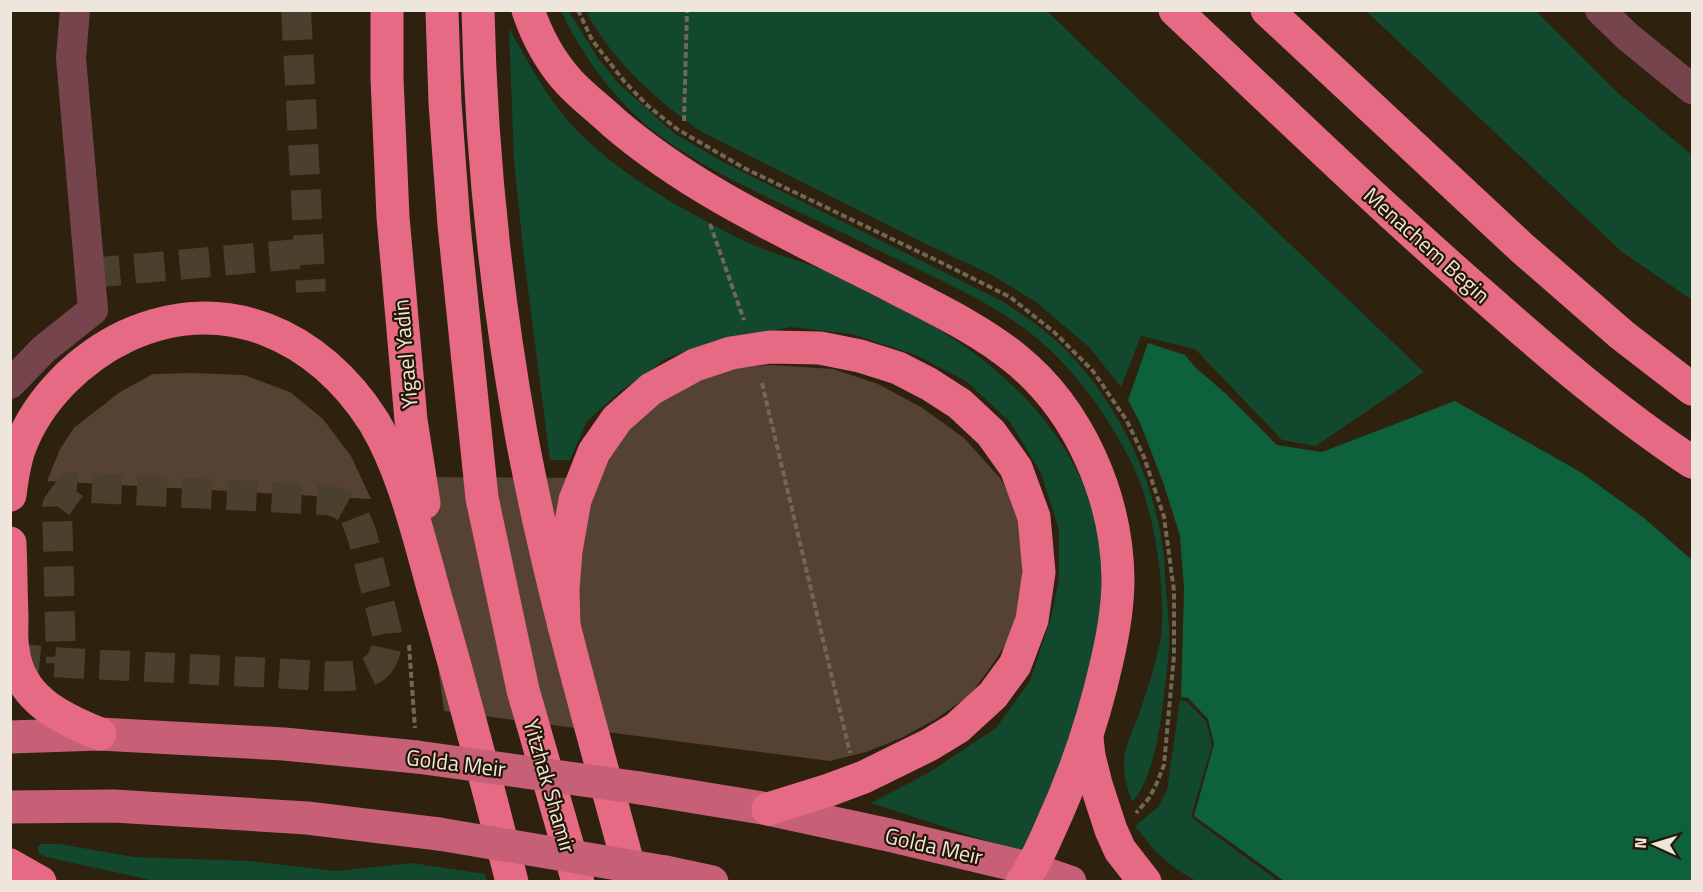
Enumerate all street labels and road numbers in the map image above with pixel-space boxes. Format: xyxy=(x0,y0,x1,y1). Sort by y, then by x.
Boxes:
street label: Menachem Begin xyxy=(1356,179,1498,311)
street label: Yigael Yadin xyxy=(383,298,427,410)
street label: Yitzhak Shamir xyxy=(515,715,585,857)
street label: Golda Meir xyxy=(404,740,508,786)
street label: Golda Meir xyxy=(882,818,987,874)

